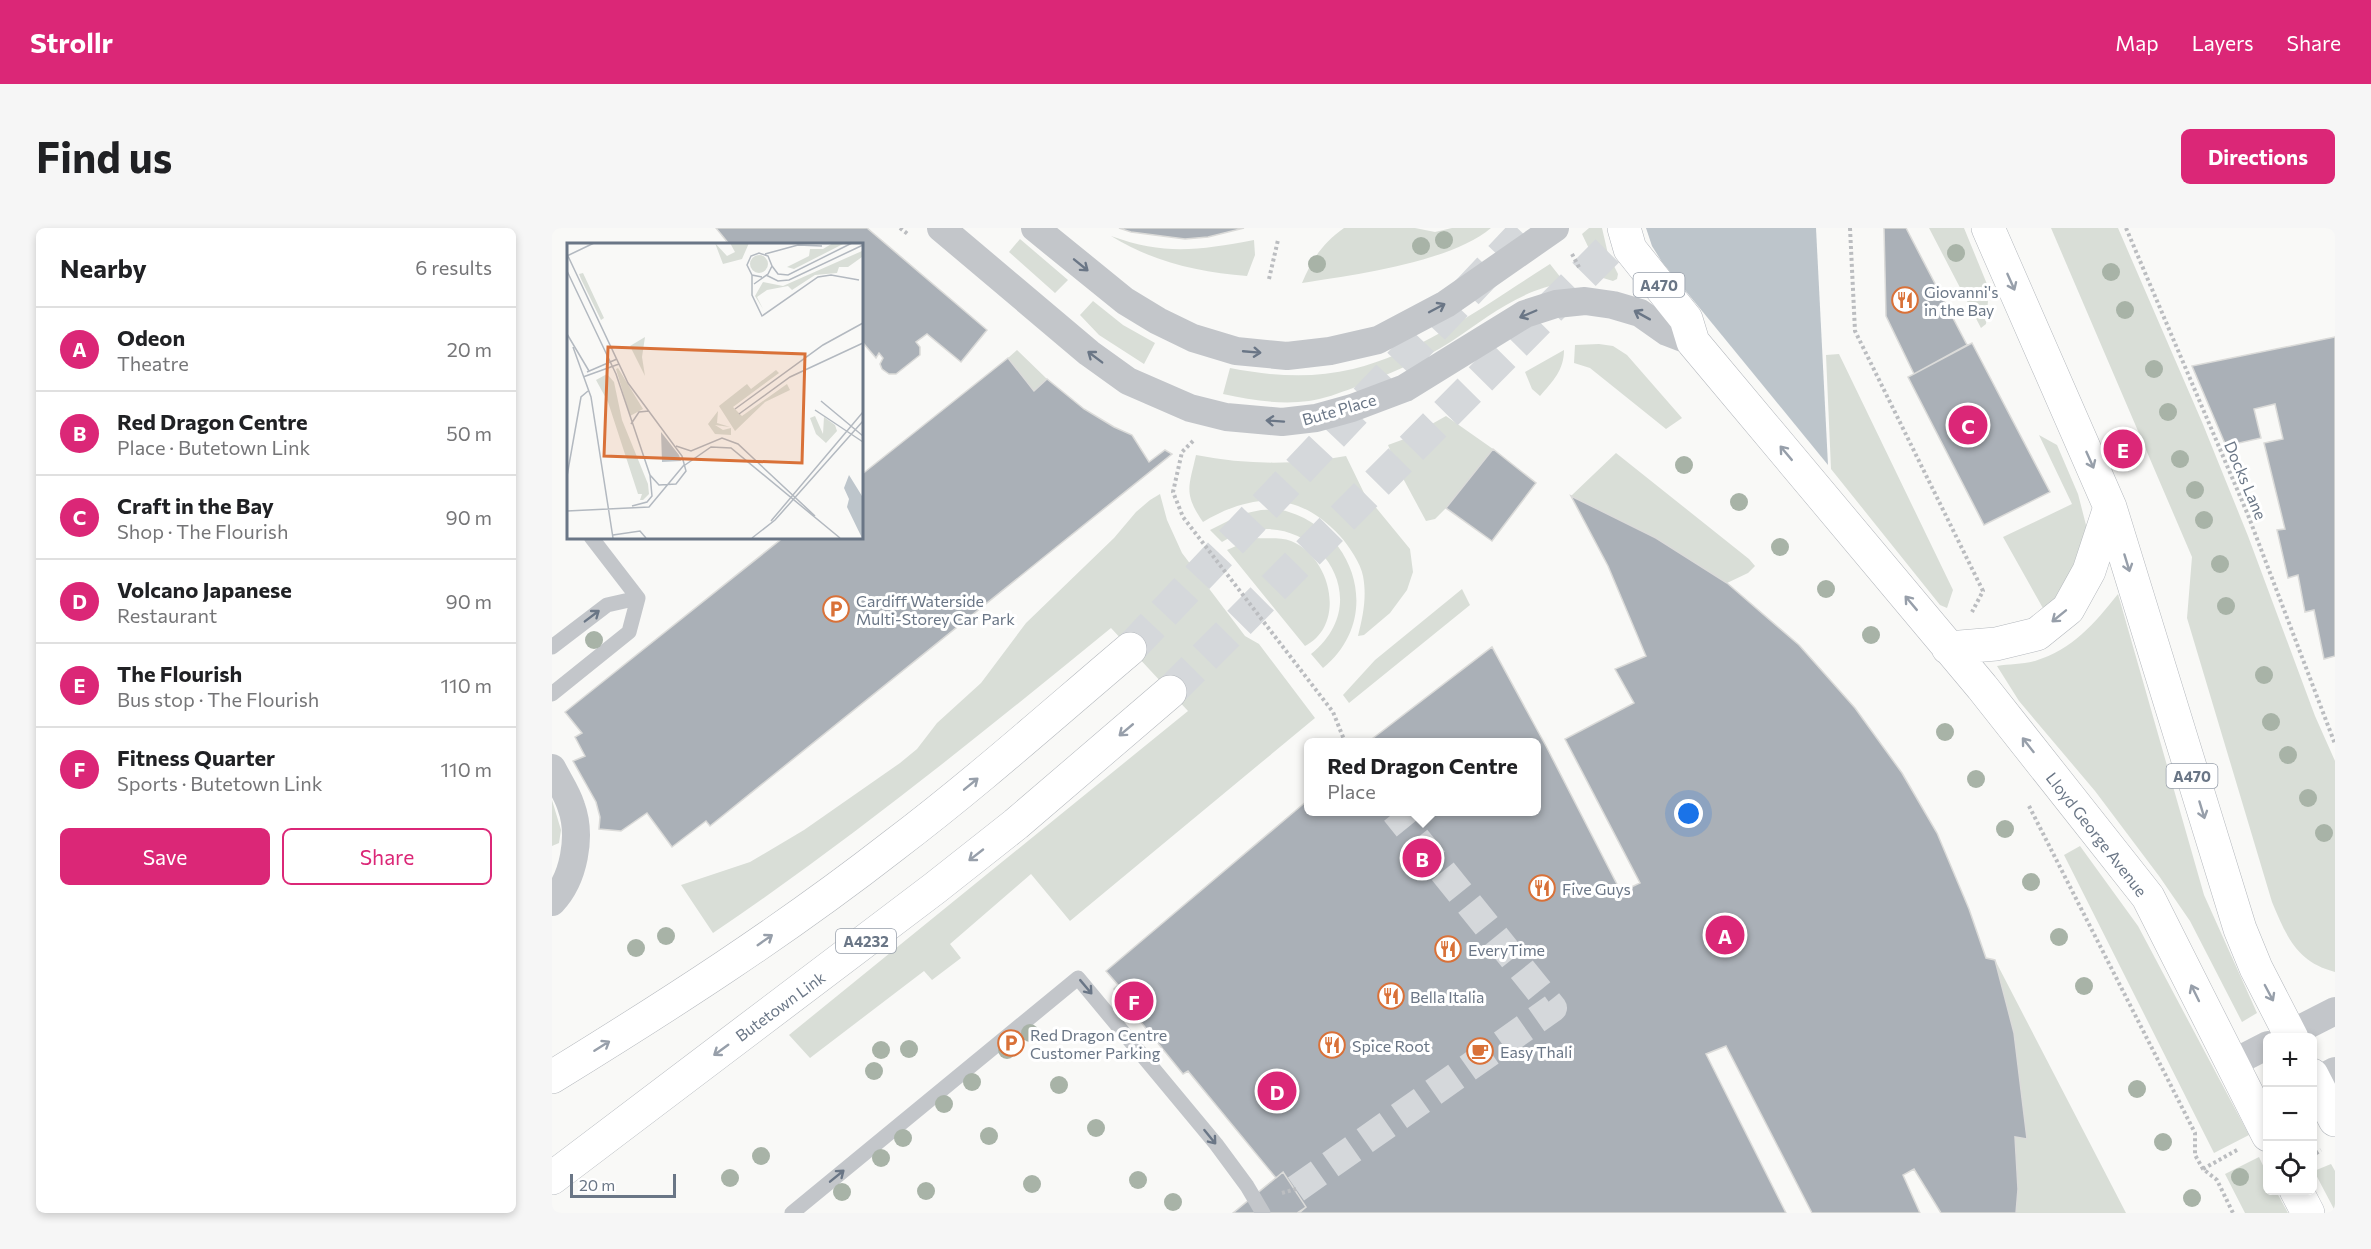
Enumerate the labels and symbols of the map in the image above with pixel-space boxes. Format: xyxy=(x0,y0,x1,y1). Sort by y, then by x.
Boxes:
inset map xyxy=(567,243,862,538)
one-way arrow xyxy=(1073,258,1088,272)
one-way arrow xyxy=(2006,272,2018,290)
road number: A470 xyxy=(1634,273,1684,297)
place label: Giovanni's in the Bay xyxy=(1924,282,1999,319)
restaurant icon: Giovanni's in the Bay xyxy=(1890,285,1920,315)
one-way arrow xyxy=(1428,302,1445,314)
one-way arrow xyxy=(1520,309,1538,320)
one-way arrow xyxy=(1634,309,1651,321)
one-way arrow xyxy=(1241,347,1261,358)
one-way arrow xyxy=(1088,351,1104,363)
street label: Bute Place xyxy=(1300,389,1378,429)
pin: C xyxy=(1948,402,1988,448)
one-way arrow xyxy=(1266,416,1286,427)
pin: E xyxy=(2104,426,2142,472)
street label: Docks Lane xyxy=(2221,438,2271,522)
one-way arrow xyxy=(1779,445,1792,461)
one-way arrow xyxy=(2085,450,2096,469)
one-way arrow xyxy=(2122,553,2133,572)
place label: Cardiff Waterside Multi-Storey Car Park xyxy=(856,591,1015,628)
parking icon: Cardiff Waterside Multi-Storey Car Park xyxy=(821,594,851,624)
one-way arrow xyxy=(1904,596,1918,611)
one-way arrow xyxy=(584,609,600,622)
one-way arrow xyxy=(2052,609,2068,622)
one-way arrow xyxy=(1119,723,1134,737)
one-way arrow xyxy=(2021,738,2034,754)
road number: A470 xyxy=(2166,764,2218,788)
street label: Lloyd George Avenue xyxy=(2043,768,2151,900)
one-way arrow xyxy=(962,778,978,791)
your location xyxy=(1674,799,1703,828)
one-way arrow xyxy=(2197,800,2208,819)
pin: B xyxy=(1402,836,1442,880)
one-way arrow xyxy=(969,849,985,862)
restaurant icon: Five Guys xyxy=(1527,873,1557,903)
place label: Five Guys xyxy=(1562,879,1631,898)
pin: A xyxy=(1706,912,1744,958)
road number: A4232 xyxy=(836,929,896,953)
one-way arrow xyxy=(757,934,773,946)
restaurant icon: EveryTime xyxy=(1433,934,1463,964)
place label: EveryTime xyxy=(1468,940,1545,959)
street label: Butetown Link xyxy=(732,967,829,1045)
pin: F xyxy=(1114,978,1154,1024)
one-way arrow xyxy=(1079,979,1093,994)
restaurant icon: Bella Italia xyxy=(1376,981,1406,1011)
one-way arrow xyxy=(2264,983,2275,1001)
one-way arrow xyxy=(2188,984,2200,1002)
place label: Bella Italia xyxy=(1410,987,1484,1006)
place label: Red Dragon Centre Customer Parking xyxy=(1030,1025,1167,1062)
parking icon: Red Dragon Centre Customer Parking xyxy=(996,1028,1026,1058)
restaurant icon: Spice Root xyxy=(1317,1030,1347,1060)
place label: Spice Root xyxy=(1352,1036,1431,1055)
cafe icon: Easy Thali xyxy=(1465,1036,1495,1066)
one-way arrow xyxy=(593,1040,610,1052)
place label: Easy Thali xyxy=(1500,1042,1572,1061)
one-way arrow xyxy=(714,1043,730,1056)
pin: D xyxy=(1258,1068,1296,1114)
one-way arrow xyxy=(1204,1129,1217,1145)
one-way arrow xyxy=(829,1169,844,1183)
scale bar xyxy=(570,1171,676,1198)

